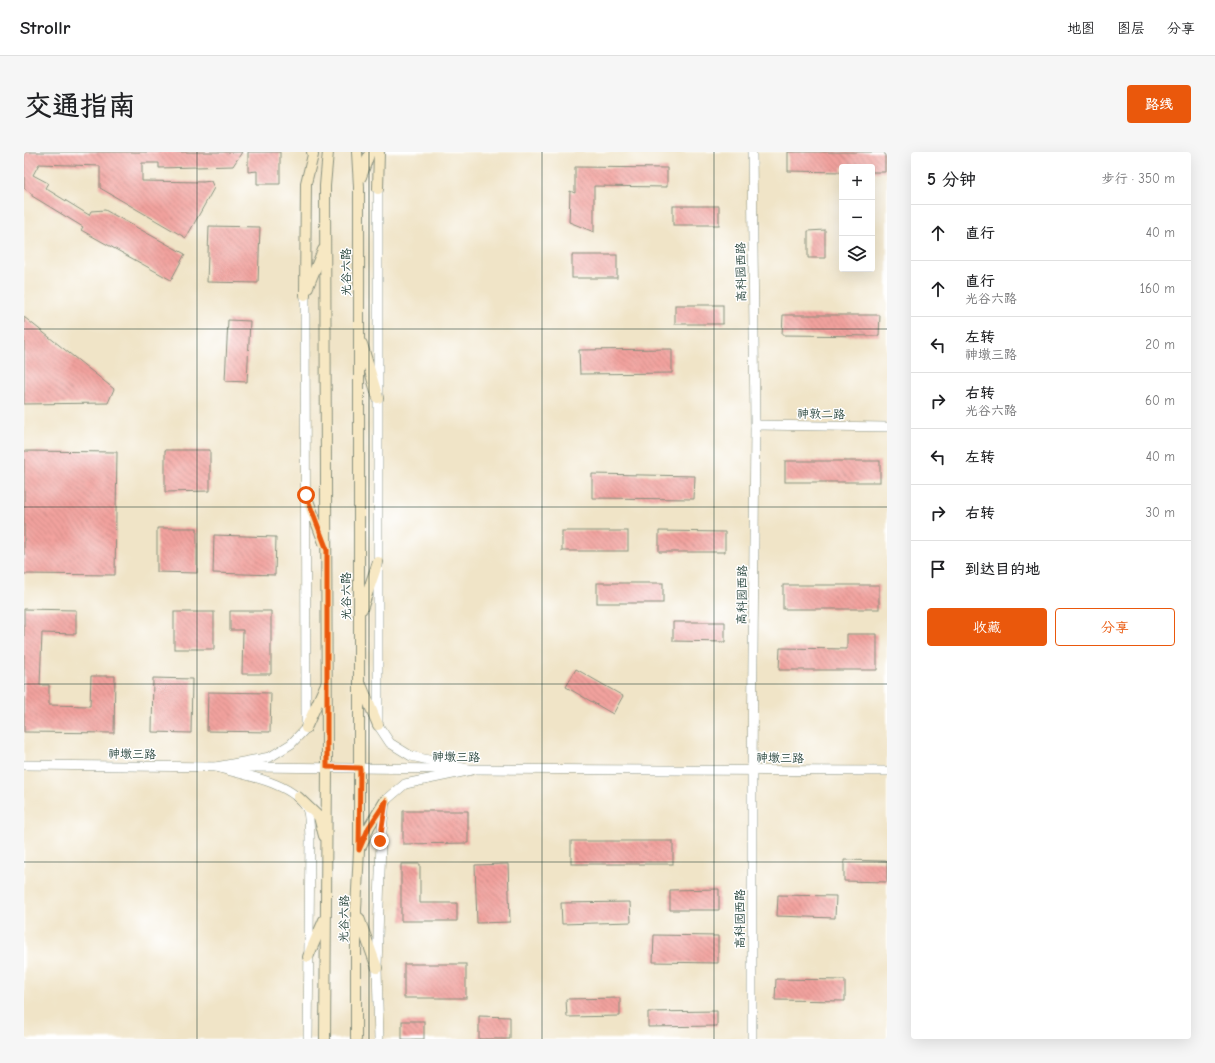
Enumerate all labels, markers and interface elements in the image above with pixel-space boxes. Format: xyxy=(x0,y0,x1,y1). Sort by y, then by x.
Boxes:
text: Strollr xyxy=(20,17,70,39)
text: 地图 xyxy=(1067,20,1095,37)
text: 图层 xyxy=(1117,20,1145,37)
text: 分享 xyxy=(1167,20,1195,37)
button: 路线 xyxy=(1127,85,1191,123)
text: 交通指南 xyxy=(24,90,136,122)
map controls xyxy=(839,164,875,272)
button: + xyxy=(839,164,875,200)
text: 5 分钟 xyxy=(927,170,976,189)
text: 步行 · 350 m xyxy=(1101,171,1175,186)
button: − xyxy=(839,200,875,236)
icon: ahead xyxy=(927,222,949,244)
text: 直行 xyxy=(965,224,995,242)
text: 40 m xyxy=(1146,225,1175,240)
button: layers xyxy=(839,236,875,272)
street label: 高科园西路 xyxy=(733,242,749,302)
street label: 光谷六路 xyxy=(339,248,353,296)
text: 直行 xyxy=(965,272,995,290)
icon: ahead xyxy=(927,278,949,300)
text: 160 m xyxy=(1140,281,1175,296)
text: 光谷六路 xyxy=(965,291,1017,306)
text: 左转 xyxy=(965,328,995,346)
icon: left xyxy=(927,334,949,356)
text: 20 m xyxy=(1145,337,1175,352)
text: 神墩三路 xyxy=(965,347,1017,362)
text: 右转 xyxy=(965,384,995,402)
icon: right xyxy=(927,390,949,412)
text: 60 m xyxy=(1145,393,1175,408)
text: 光谷六路 xyxy=(965,403,1017,418)
street label: 神敦二路 xyxy=(797,407,845,421)
icon: left xyxy=(927,446,949,468)
text: 左转 xyxy=(965,448,995,466)
text: 40 m xyxy=(1146,449,1175,464)
route start xyxy=(297,486,315,504)
icon: right xyxy=(927,502,949,524)
text: 右转 xyxy=(965,504,995,522)
text: 30 m xyxy=(1145,505,1175,520)
icon: arrive xyxy=(927,558,949,580)
text: 到达目的地 xyxy=(965,560,1040,578)
street label: 高科园西路 xyxy=(734,565,750,625)
street label: 光谷六路 xyxy=(339,572,353,620)
button: 收藏 xyxy=(927,608,1047,646)
button: 分享 xyxy=(1055,608,1175,646)
street label: 神墩三路 xyxy=(108,747,156,761)
street label: 神墩三路 xyxy=(432,750,480,764)
street label: 神墩三路 xyxy=(756,751,804,765)
route end xyxy=(371,832,389,850)
street label: 高科园西路 xyxy=(733,889,747,949)
street label: 光谷六路 xyxy=(337,895,351,943)

